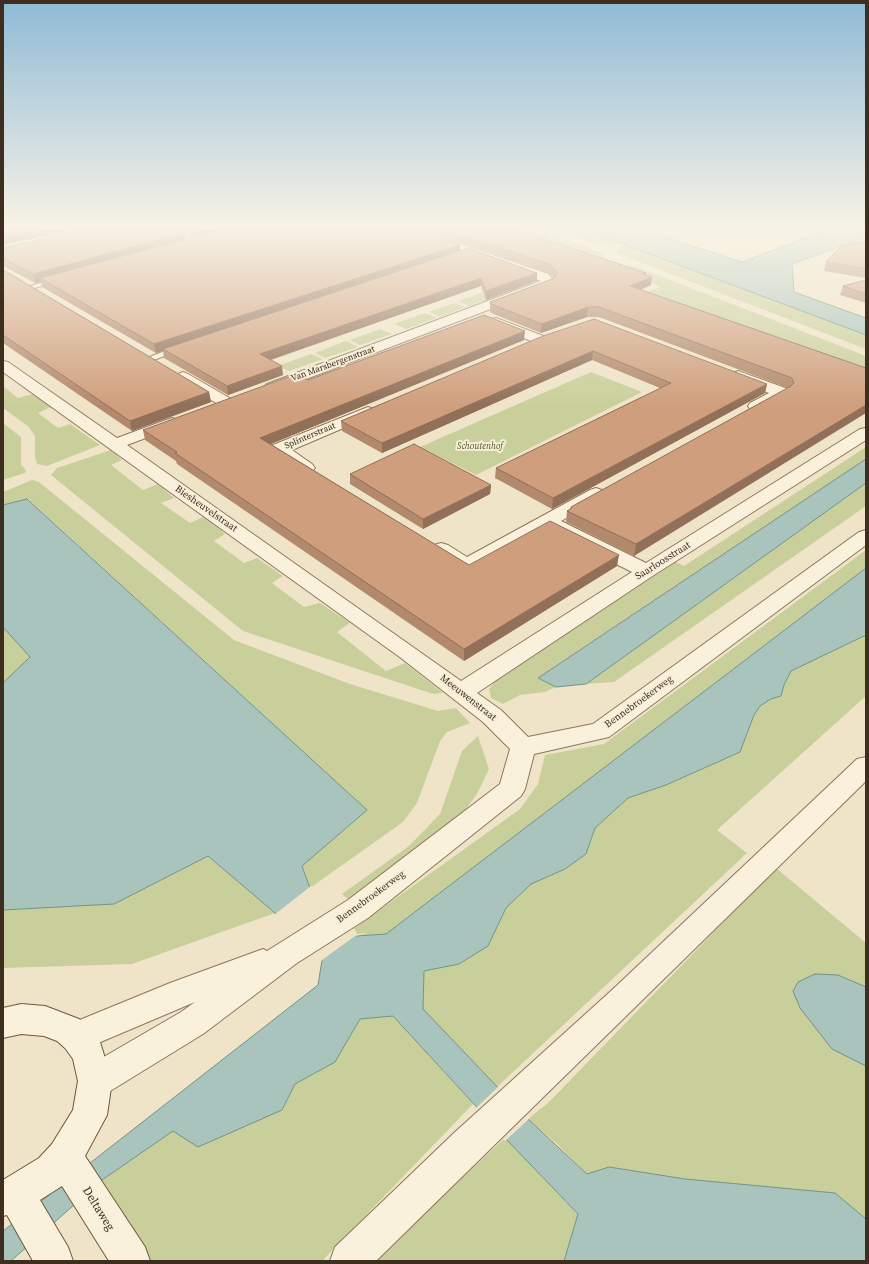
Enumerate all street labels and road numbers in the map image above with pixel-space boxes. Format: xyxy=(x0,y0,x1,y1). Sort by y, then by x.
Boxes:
street label: Van Marsbergenstraat xyxy=(290,344,376,384)
street label: Splinterstraat xyxy=(283,420,337,452)
street label: Biesheuvelstraat xyxy=(173,483,239,535)
street label: Saarloosstraat xyxy=(633,539,693,583)
street label: Meeuwenstraat xyxy=(437,672,499,724)
street label: Bennebroekerweg xyxy=(603,673,675,731)
street label: Bennebroekerweg xyxy=(335,868,407,926)
street label: Deltaweg xyxy=(79,1184,117,1234)

